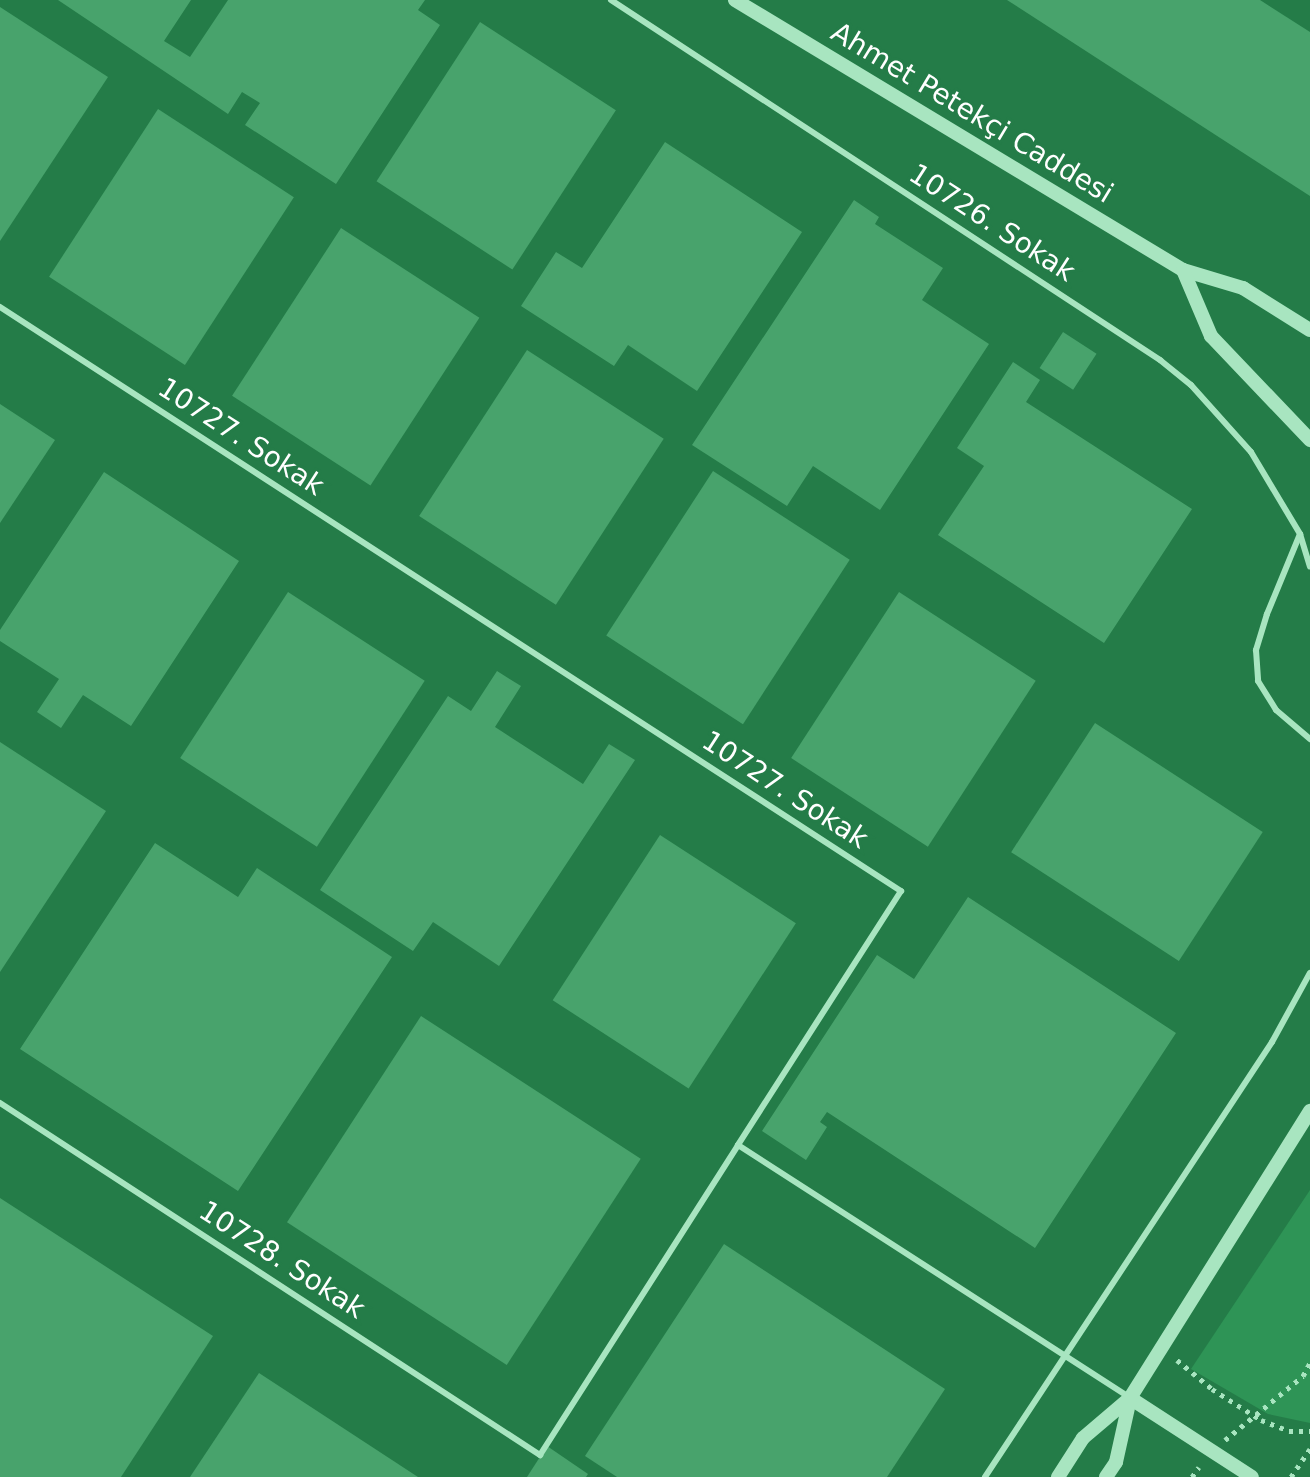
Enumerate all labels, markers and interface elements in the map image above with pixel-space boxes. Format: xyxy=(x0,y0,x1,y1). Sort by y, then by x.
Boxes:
street label: Ahmet Petekçi Caddesi xyxy=(825,15,1119,211)
street label: 10726. Sokak xyxy=(903,157,1081,289)
street label: 10727. Sokak xyxy=(152,371,330,503)
street label: 10727. Sokak xyxy=(696,724,874,856)
street label: 10728. Sokak xyxy=(193,1194,371,1326)

